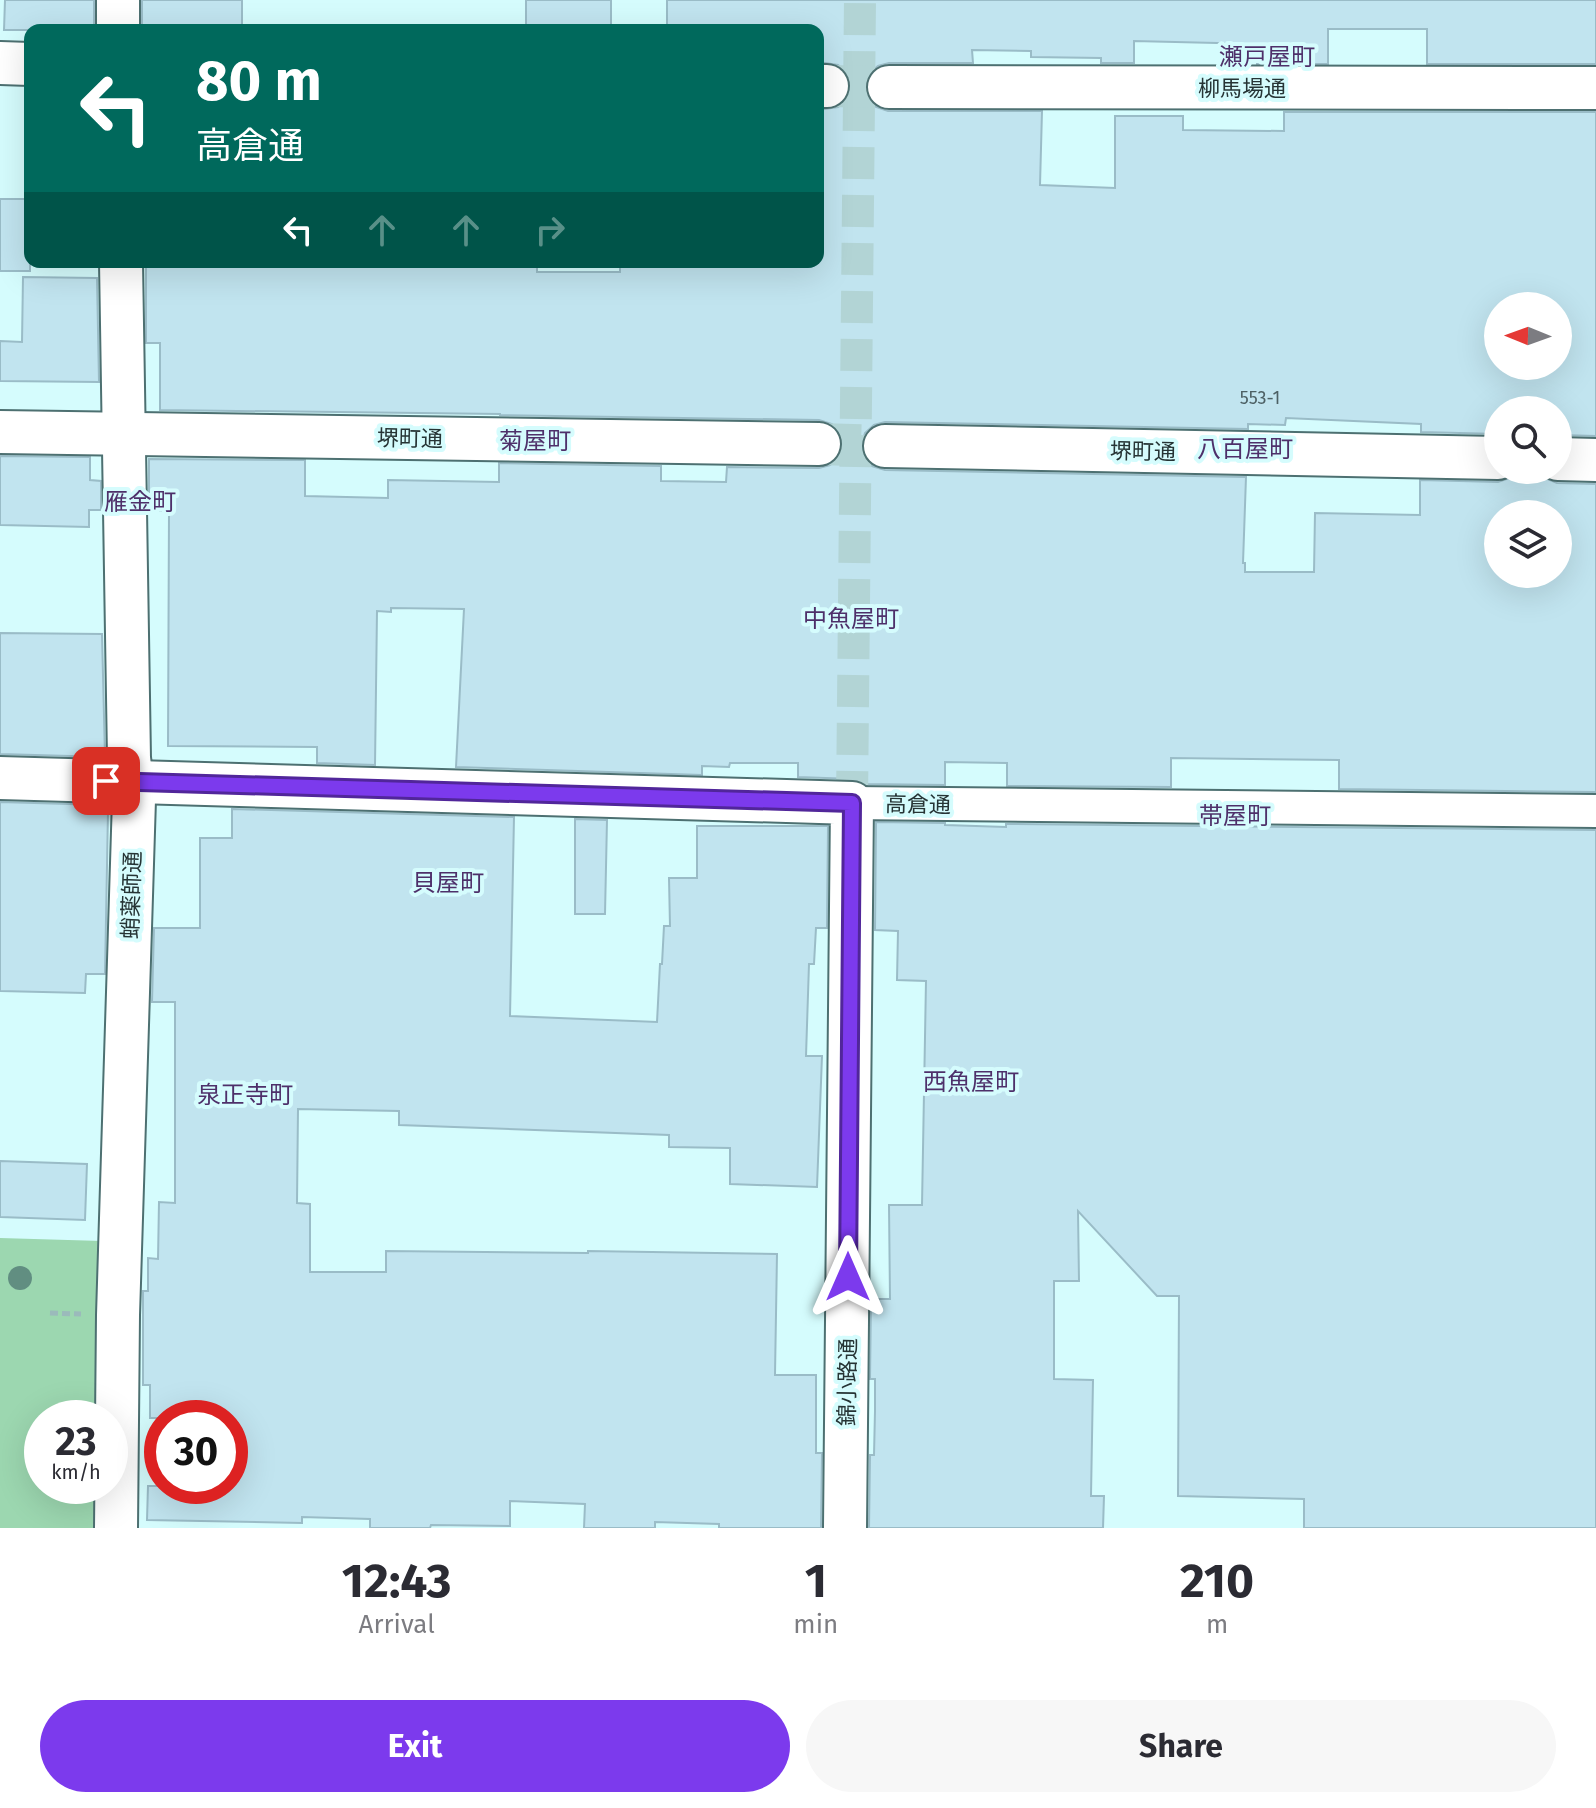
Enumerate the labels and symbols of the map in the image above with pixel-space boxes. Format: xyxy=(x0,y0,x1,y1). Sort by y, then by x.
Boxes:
district label: 瀬戸屋町 xyxy=(1219,43,1315,71)
street label: 柳馬場通 xyxy=(1198,75,1286,102)
north arrow xyxy=(1484,292,1572,380)
house number: 553-1 xyxy=(1240,387,1280,409)
street label: 堺町通 xyxy=(377,424,443,453)
district label: 菊屋町 xyxy=(499,427,571,455)
district label: 八百屋町 xyxy=(1197,435,1293,463)
street label: 堺町通 xyxy=(1110,437,1176,466)
district label: 雁金町 xyxy=(104,488,176,516)
district label: 中魚屋町 xyxy=(803,605,899,633)
pin xyxy=(72,747,140,815)
street label: 高倉通 xyxy=(885,790,951,819)
district label: 帯屋町 xyxy=(1199,802,1271,830)
street label: 蛸薬師通 xyxy=(116,851,147,939)
district label: 貝屋町 xyxy=(412,869,484,897)
district label: 西魚屋町 xyxy=(923,1068,1019,1096)
district label: 泉正寺町 xyxy=(197,1081,293,1109)
position arrow xyxy=(806,1235,890,1319)
street label: 錦小路通 xyxy=(833,1338,862,1426)
speed limit sign: 30 xyxy=(144,1400,248,1504)

